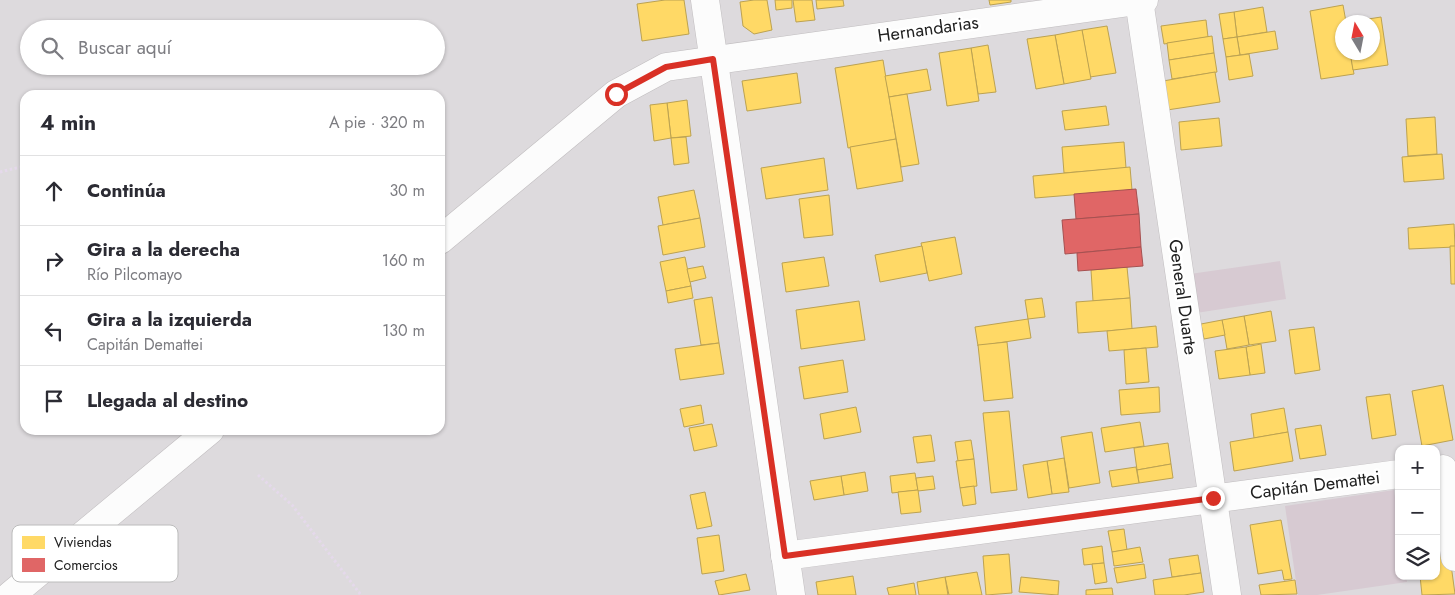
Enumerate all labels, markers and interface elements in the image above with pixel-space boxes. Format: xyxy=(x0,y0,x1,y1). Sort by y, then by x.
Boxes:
street label: Hernandarias xyxy=(876,9,980,49)
north arrow xyxy=(1335,15,1380,60)
search box xyxy=(20,20,445,75)
icon: search xyxy=(38,34,66,62)
text: Buscar aquí xyxy=(78,34,172,61)
route start xyxy=(605,83,628,106)
text: 4 min xyxy=(40,108,96,138)
text: A pie · 320 m xyxy=(329,111,425,134)
icon: ahead xyxy=(40,177,68,205)
text: Continúa xyxy=(87,177,166,204)
text: 30 m xyxy=(389,179,425,202)
text: Gira a la derecha xyxy=(87,236,240,263)
street label: General Duarte xyxy=(1162,238,1204,356)
icon: right xyxy=(40,247,68,275)
text: 160 m xyxy=(382,249,425,272)
text: Río Pilcomayo xyxy=(87,263,182,286)
text: Gira a la izquierda xyxy=(87,306,252,333)
icon: left xyxy=(40,317,68,345)
text: 130 m xyxy=(382,319,425,342)
text: Capitán Demattei xyxy=(87,333,203,356)
icon: arrive xyxy=(40,387,68,415)
text: Llegada al destino xyxy=(87,387,248,414)
map controls xyxy=(1395,445,1440,580)
button: + xyxy=(1395,445,1440,490)
street label: Capitán Demattei xyxy=(1249,464,1381,506)
route end xyxy=(1202,487,1225,510)
button: − xyxy=(1395,490,1440,535)
legend xyxy=(12,525,178,582)
text: Viviendas xyxy=(54,532,112,552)
button: layers xyxy=(1395,535,1440,580)
text: Comercios xyxy=(54,555,118,575)

